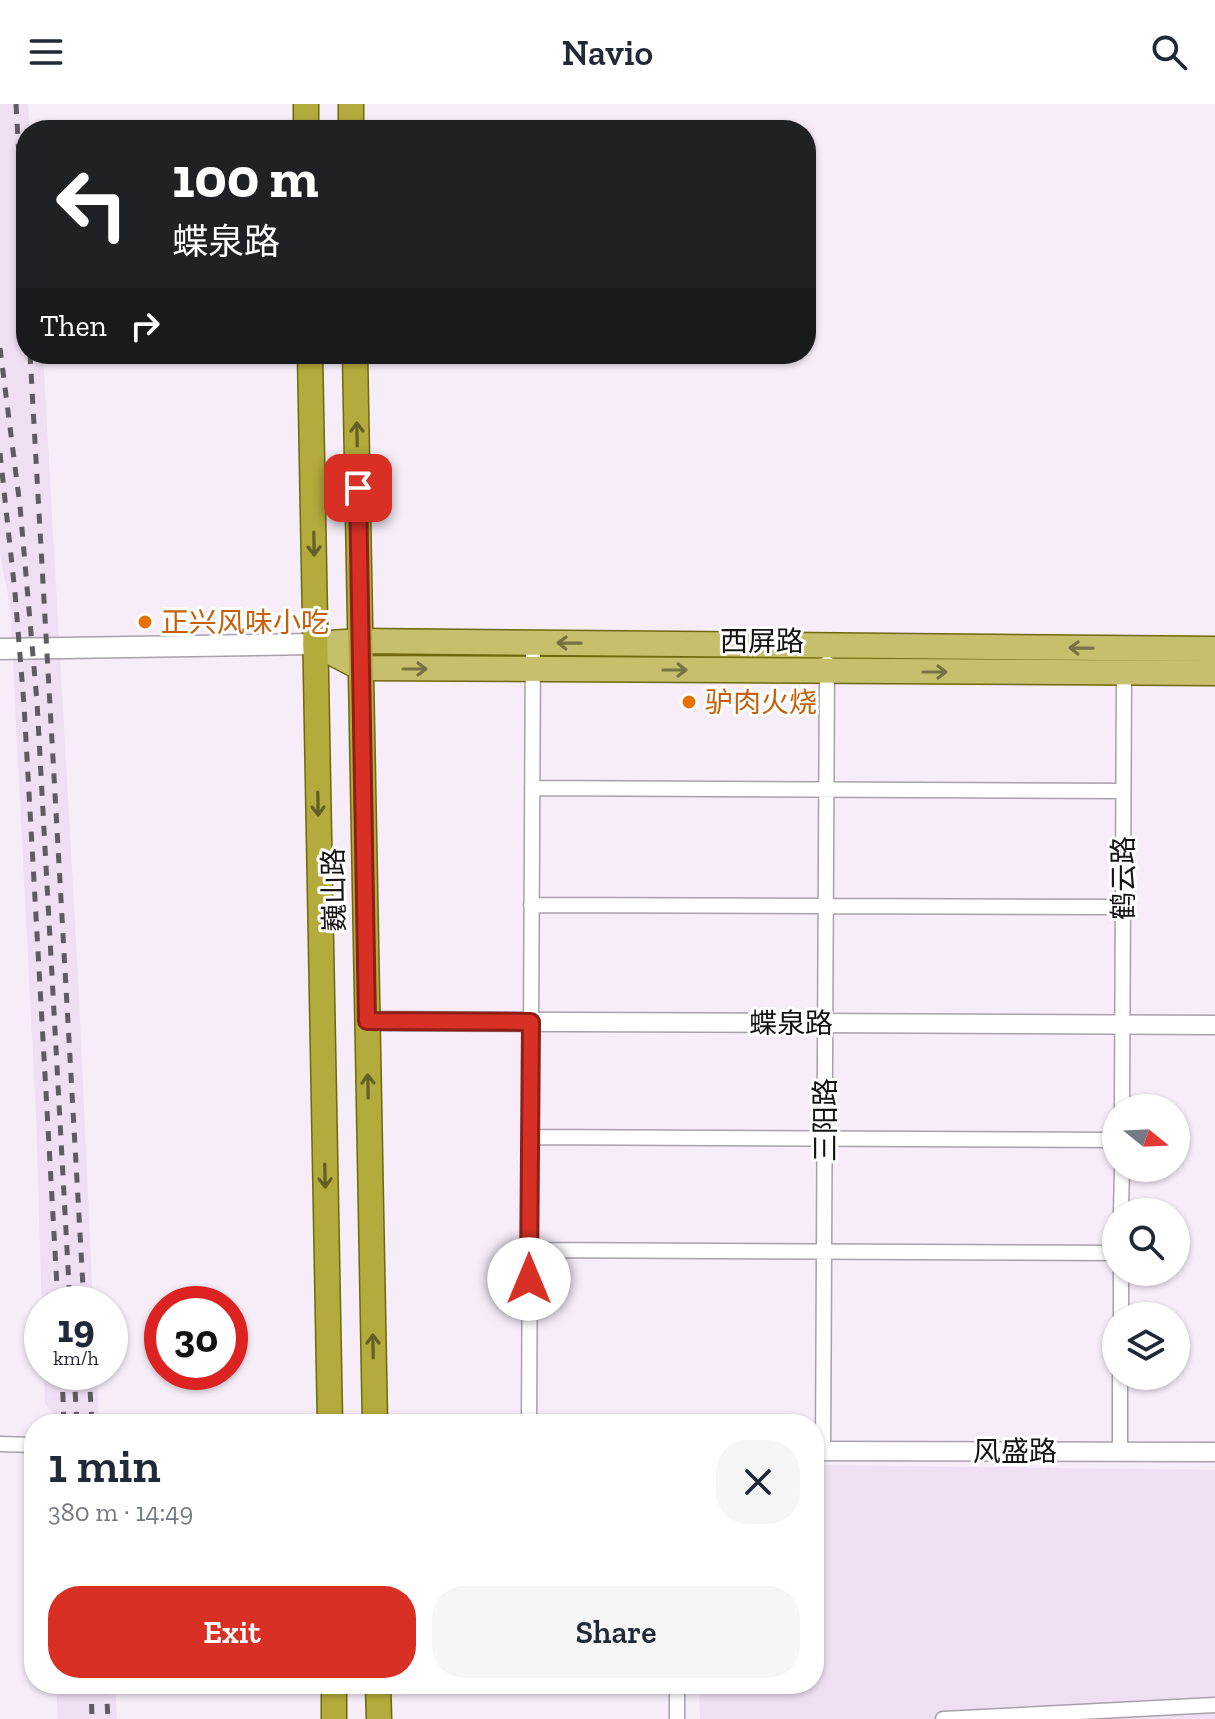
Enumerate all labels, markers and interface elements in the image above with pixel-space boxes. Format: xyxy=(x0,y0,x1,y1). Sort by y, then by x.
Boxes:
icon: menu xyxy=(24,30,68,74)
icon: search xyxy=(1147,30,1191,74)
text: Navio xyxy=(562,31,653,74)
text: 100 m xyxy=(172,144,319,211)
icon: left xyxy=(40,152,144,256)
text: 蝶泉路 xyxy=(172,220,280,263)
icon: right xyxy=(123,304,167,348)
text: Then xyxy=(40,308,107,344)
one-way arrow xyxy=(349,421,365,448)
pin xyxy=(324,454,392,522)
icon: arrive xyxy=(336,466,380,510)
one-way arrow xyxy=(306,530,321,557)
place label: 正兴风味小吃 xyxy=(161,606,329,639)
marker: 正兴风味小吃 xyxy=(136,613,154,631)
street label: 西屏路 xyxy=(720,625,804,658)
one-way arrow xyxy=(556,635,583,651)
one-way arrow xyxy=(1068,640,1095,656)
one-way arrow xyxy=(401,661,428,676)
one-way arrow xyxy=(661,662,688,678)
one-way arrow xyxy=(921,664,948,680)
place label: 驴肉火烧 xyxy=(705,686,817,719)
marker: 驴肉火烧 xyxy=(680,693,698,711)
one-way arrow xyxy=(310,790,326,817)
street label: 鹤云路 xyxy=(1107,836,1140,920)
street label: 巍山路 xyxy=(317,848,351,932)
street label: 蝶泉路 xyxy=(749,1007,833,1040)
one-way arrow xyxy=(360,1073,376,1100)
street label: 三阳路 xyxy=(809,1078,842,1162)
north arrow xyxy=(1102,1094,1190,1182)
map controls xyxy=(1102,1094,1190,1390)
one-way arrow xyxy=(318,1162,333,1189)
button: search xyxy=(1102,1198,1190,1286)
position arrow xyxy=(487,1237,571,1321)
speed limit sign: 30 xyxy=(144,1286,248,1390)
button: layers xyxy=(1102,1302,1190,1390)
text: 19 xyxy=(57,1304,95,1352)
one-way arrow xyxy=(366,1333,381,1360)
text: km/h xyxy=(53,1346,99,1370)
street label: 风盛路 xyxy=(973,1435,1057,1468)
text: 1 min xyxy=(48,1437,161,1494)
button: close xyxy=(716,1440,800,1524)
text: 380 m · 14:49 xyxy=(48,1496,193,1528)
button: Exit xyxy=(48,1586,416,1678)
button: Share xyxy=(432,1586,800,1678)

